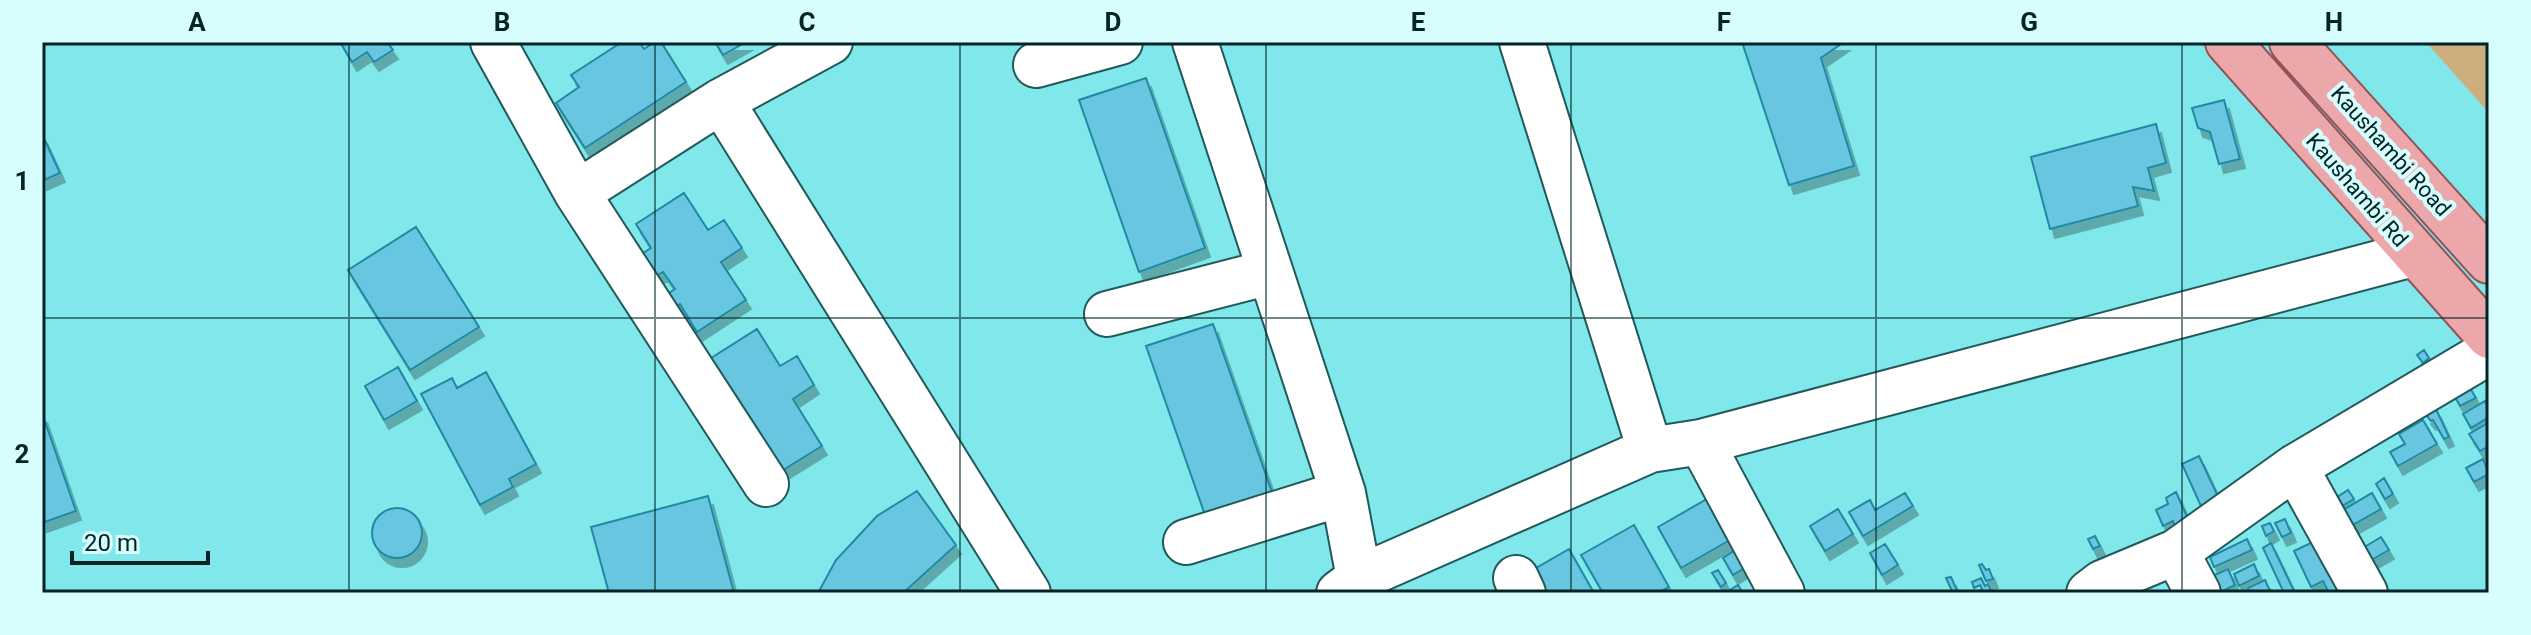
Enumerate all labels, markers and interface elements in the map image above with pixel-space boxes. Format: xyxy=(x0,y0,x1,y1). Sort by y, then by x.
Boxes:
text: A xyxy=(188,7,206,37)
text: B xyxy=(494,7,510,37)
text: C xyxy=(798,7,816,37)
text: D xyxy=(1105,7,1121,37)
text: E xyxy=(1411,7,1426,37)
text: F xyxy=(1717,7,1731,37)
text: G xyxy=(2020,7,2038,37)
text: H xyxy=(2325,7,2343,37)
street label: Kaushambi Road xyxy=(2326,81,2456,221)
street label: Kaushambi Rd xyxy=(2301,128,2413,252)
text: 1 xyxy=(15,166,29,196)
text: 2 xyxy=(15,439,29,469)
scale bar xyxy=(72,515,208,565)
text: 20 m xyxy=(84,529,138,557)

